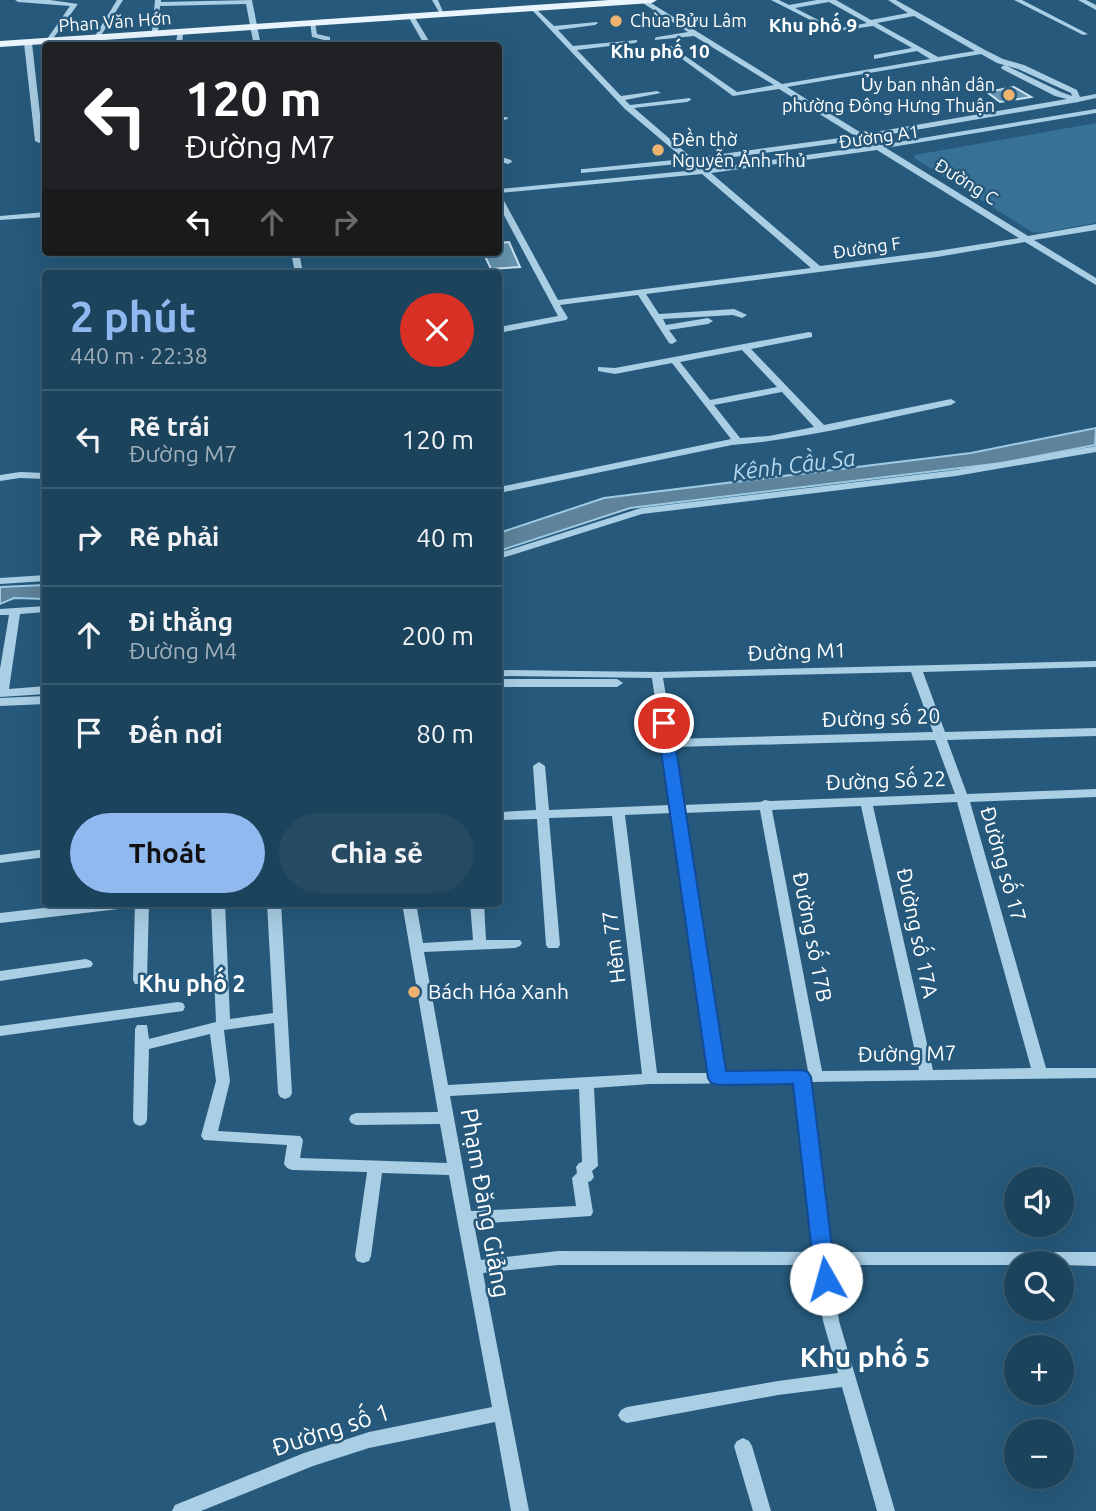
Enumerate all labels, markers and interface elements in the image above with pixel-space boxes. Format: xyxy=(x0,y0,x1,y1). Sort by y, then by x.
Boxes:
street label: Phan Văn Hớn xyxy=(58,7,172,35)
place label: Chùa Bửu Lâm xyxy=(630,10,747,30)
district label: Khu phố 9 xyxy=(769,12,857,36)
marker: Chùa Bửu Lâm xyxy=(608,13,624,29)
district label: Khu phố 10 xyxy=(610,38,710,62)
icon: left xyxy=(70,70,161,161)
text: 120 m xyxy=(185,70,322,125)
place label: Ủy ban nhân dân phường Đông Hưng Thuận xyxy=(782,74,995,115)
marker: Ủy ban nhân dân phường Đông Hưng Thuận xyxy=(1001,87,1017,103)
street label: Đường A1 xyxy=(837,120,920,152)
place label: Đền thờ Nguyễn Ảnh Thủ xyxy=(672,127,805,170)
text: Đường M7 xyxy=(185,128,336,164)
marker: Đền thờ Nguyễn Ảnh Thủ xyxy=(650,142,666,158)
street label: Đường C xyxy=(932,154,1001,208)
icon: left xyxy=(180,203,218,241)
icon: ahead xyxy=(253,203,291,241)
icon: right xyxy=(326,203,364,241)
street label: Đường F xyxy=(832,232,902,262)
text: 2 phút xyxy=(70,293,196,340)
button: close xyxy=(400,293,474,367)
text: 440 m · 22:38 xyxy=(70,343,208,368)
text: Rẽ trái xyxy=(129,412,210,441)
icon: left xyxy=(70,420,108,458)
text: 120 m xyxy=(402,425,474,454)
text: Đường M7 xyxy=(129,441,237,466)
water label: Kênh Cầu Sa xyxy=(731,442,857,484)
icon: right xyxy=(70,518,108,556)
text: Rẽ phải xyxy=(129,522,219,551)
text: 40 m xyxy=(416,523,474,552)
text: Đi thẳng xyxy=(129,607,233,636)
icon: ahead xyxy=(70,616,108,654)
text: 200 m xyxy=(402,621,474,650)
street label: Đường M1 xyxy=(747,637,847,665)
text: Đường M4 xyxy=(129,638,237,663)
pin xyxy=(634,693,694,753)
street label: Đường số 20 xyxy=(821,701,941,731)
icon: arrive xyxy=(645,704,683,742)
icon: arrive xyxy=(70,714,108,752)
text: Đến nơi xyxy=(129,719,223,748)
text: 80 m xyxy=(416,719,474,748)
street label: Đường Số 22 xyxy=(825,764,947,794)
street label: Đường số 17 xyxy=(976,803,1034,924)
button: Thoát xyxy=(70,813,265,893)
button: Chia sẻ xyxy=(279,813,474,893)
street label: Đường số 17A xyxy=(892,865,946,1000)
street label: Đường số 17B xyxy=(789,869,839,1004)
street label: Hẻm 77 xyxy=(597,909,629,985)
district label: Khu phố 2 xyxy=(138,966,246,996)
place label: Bách Hóa Xanh xyxy=(428,979,569,1003)
marker: Bách Hóa Xanh xyxy=(406,984,422,1000)
street label: Đường M7 xyxy=(857,1040,957,1066)
street label: Phạm Đăng Giảng xyxy=(456,1106,515,1300)
map controls xyxy=(1004,1167,1074,1489)
button: sound xyxy=(1004,1167,1074,1237)
position arrow xyxy=(789,1242,863,1316)
button: search xyxy=(1004,1251,1074,1321)
button: + xyxy=(1004,1335,1074,1405)
district label: Khu phố 5 xyxy=(800,1337,930,1372)
street label: Đường số 1 xyxy=(267,1394,393,1461)
button: − xyxy=(1004,1419,1074,1489)

